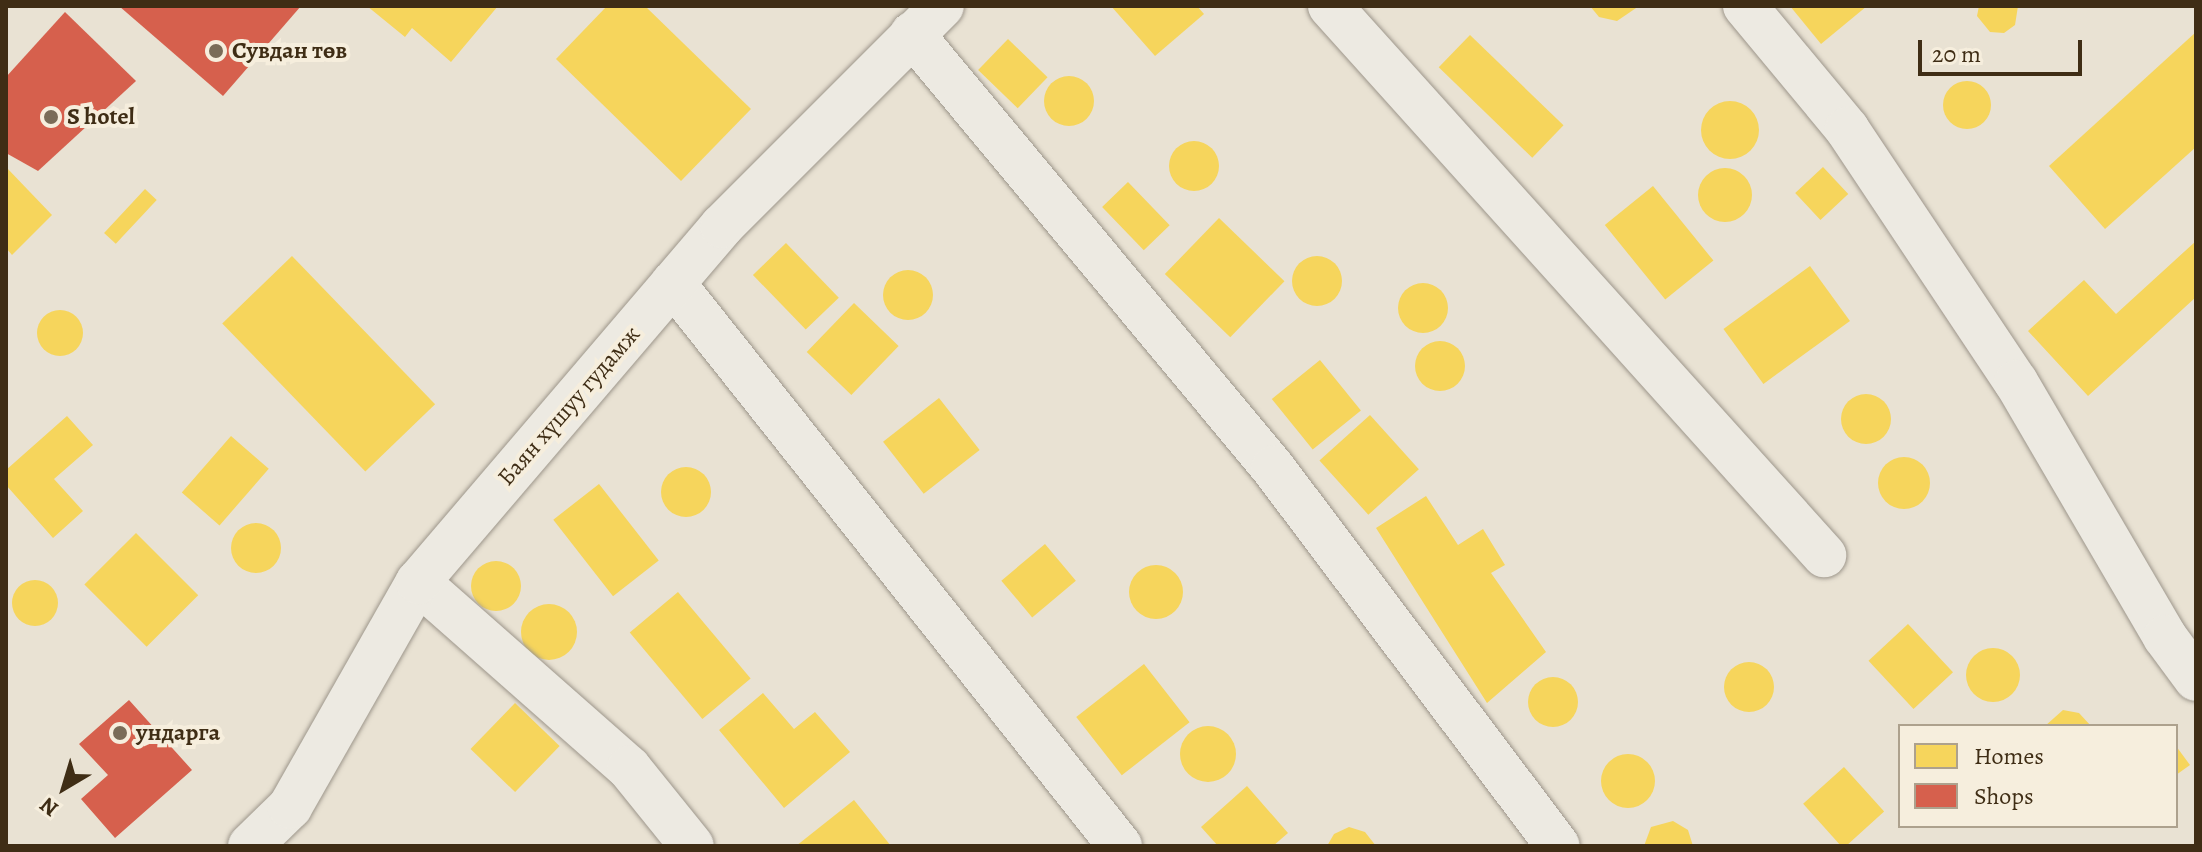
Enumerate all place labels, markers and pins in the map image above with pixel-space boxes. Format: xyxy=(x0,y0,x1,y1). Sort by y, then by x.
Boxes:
place label: Сувдан төв xyxy=(232,37,347,65)
marker: Сувдан төв xyxy=(207,42,225,60)
place label: S hotel xyxy=(67,103,135,131)
marker: S hotel xyxy=(42,108,60,126)
place label: ундарга xyxy=(136,719,220,747)
marker: ундарга xyxy=(111,724,129,742)

